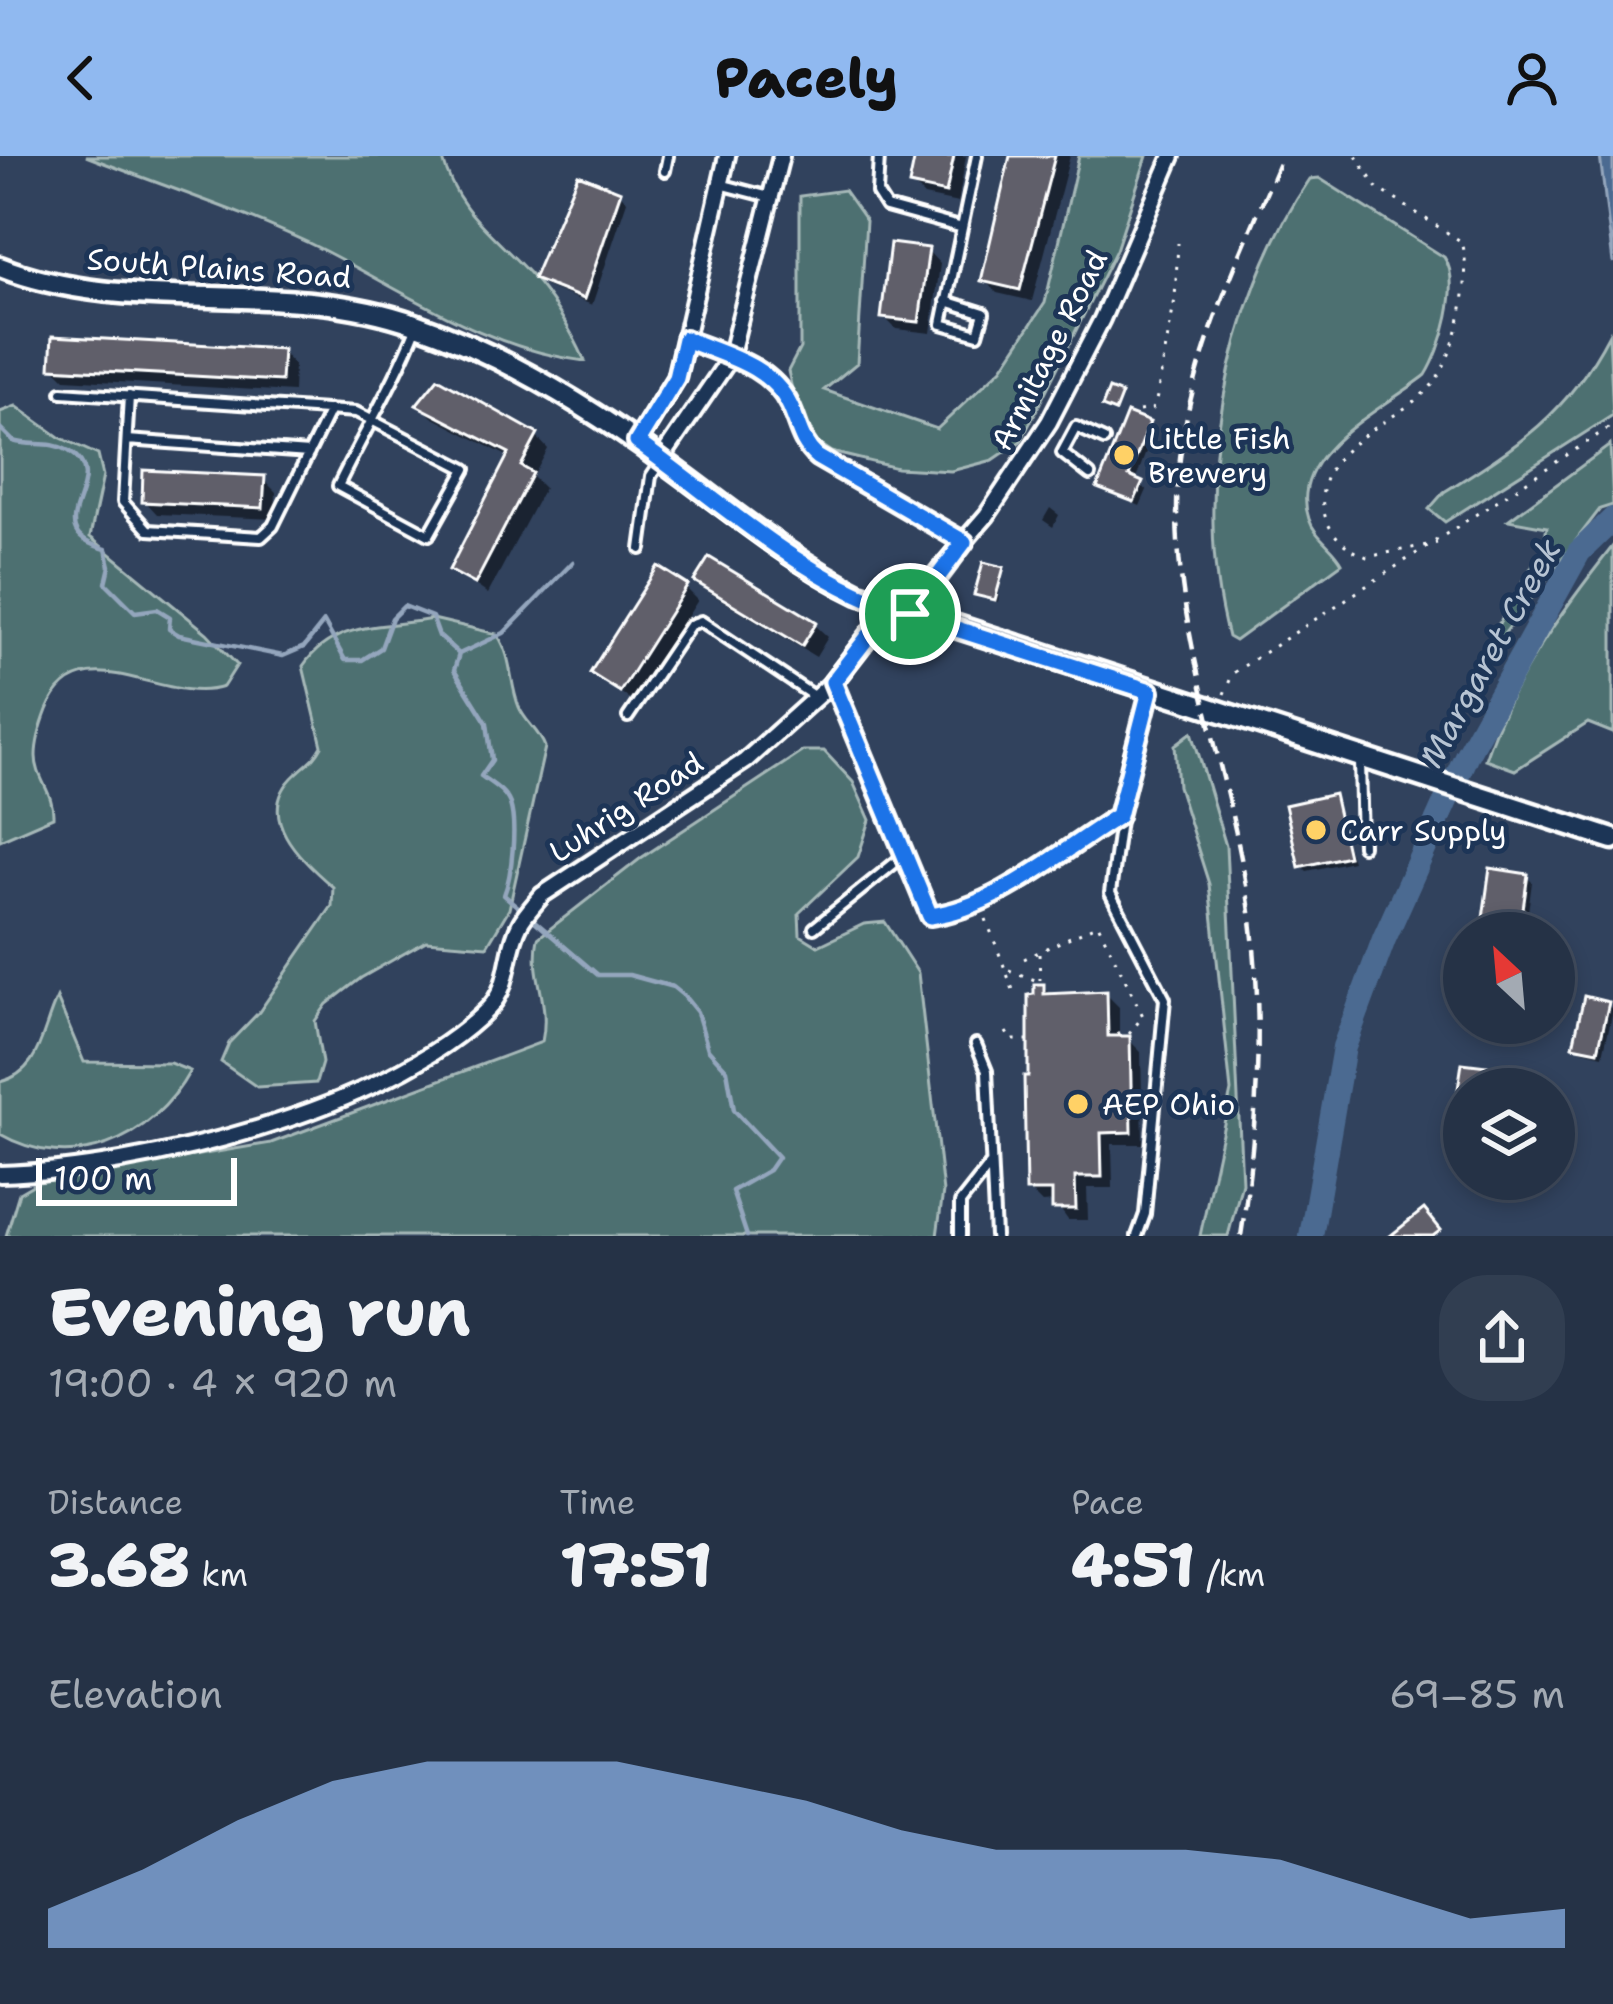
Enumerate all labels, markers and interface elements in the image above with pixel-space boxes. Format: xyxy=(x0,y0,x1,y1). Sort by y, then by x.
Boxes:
text: Pacely xyxy=(715,42,898,114)
icon: back xyxy=(48,45,114,111)
icon: person xyxy=(1499,45,1565,111)
street label: South Plains Road xyxy=(85,238,353,298)
street label: Armitage Road xyxy=(981,243,1117,457)
place label: Little Fish Brewery xyxy=(1148,418,1291,493)
marker: Little Fish Brewery xyxy=(1111,442,1137,468)
water label: Margaret Creek xyxy=(1408,530,1572,775)
pin xyxy=(859,563,961,665)
icon: arrive xyxy=(877,581,943,647)
street label: Luhrig Road xyxy=(541,742,711,872)
place label: Carr Supply xyxy=(1340,810,1507,851)
marker: Carr Supply xyxy=(1303,817,1329,843)
north arrow xyxy=(1443,912,1575,1044)
map controls xyxy=(1443,912,1575,1200)
button: layers xyxy=(1443,1068,1575,1200)
place label: AEP Ohio xyxy=(1102,1084,1235,1125)
marker: AEP Ohio xyxy=(1065,1091,1091,1117)
scale bar xyxy=(36,1152,237,1205)
text: 100 m xyxy=(54,1156,153,1201)
text: Evening run xyxy=(48,1268,471,1356)
button: share xyxy=(1439,1275,1565,1401)
text: 19:00 · 4 × 920 m xyxy=(48,1357,397,1409)
text: Distance xyxy=(48,1480,183,1525)
text: Time xyxy=(560,1480,635,1525)
text: Pace xyxy=(1071,1480,1144,1525)
text: 3.68 xyxy=(48,1525,190,1605)
text: 17:51 xyxy=(560,1525,712,1605)
text: 4:51 xyxy=(1071,1525,1195,1605)
text: km xyxy=(190,1552,248,1597)
text: /km xyxy=(1195,1552,1265,1597)
text: Elevation xyxy=(48,1668,223,1720)
text: 69–85 m xyxy=(1389,1668,1565,1720)

